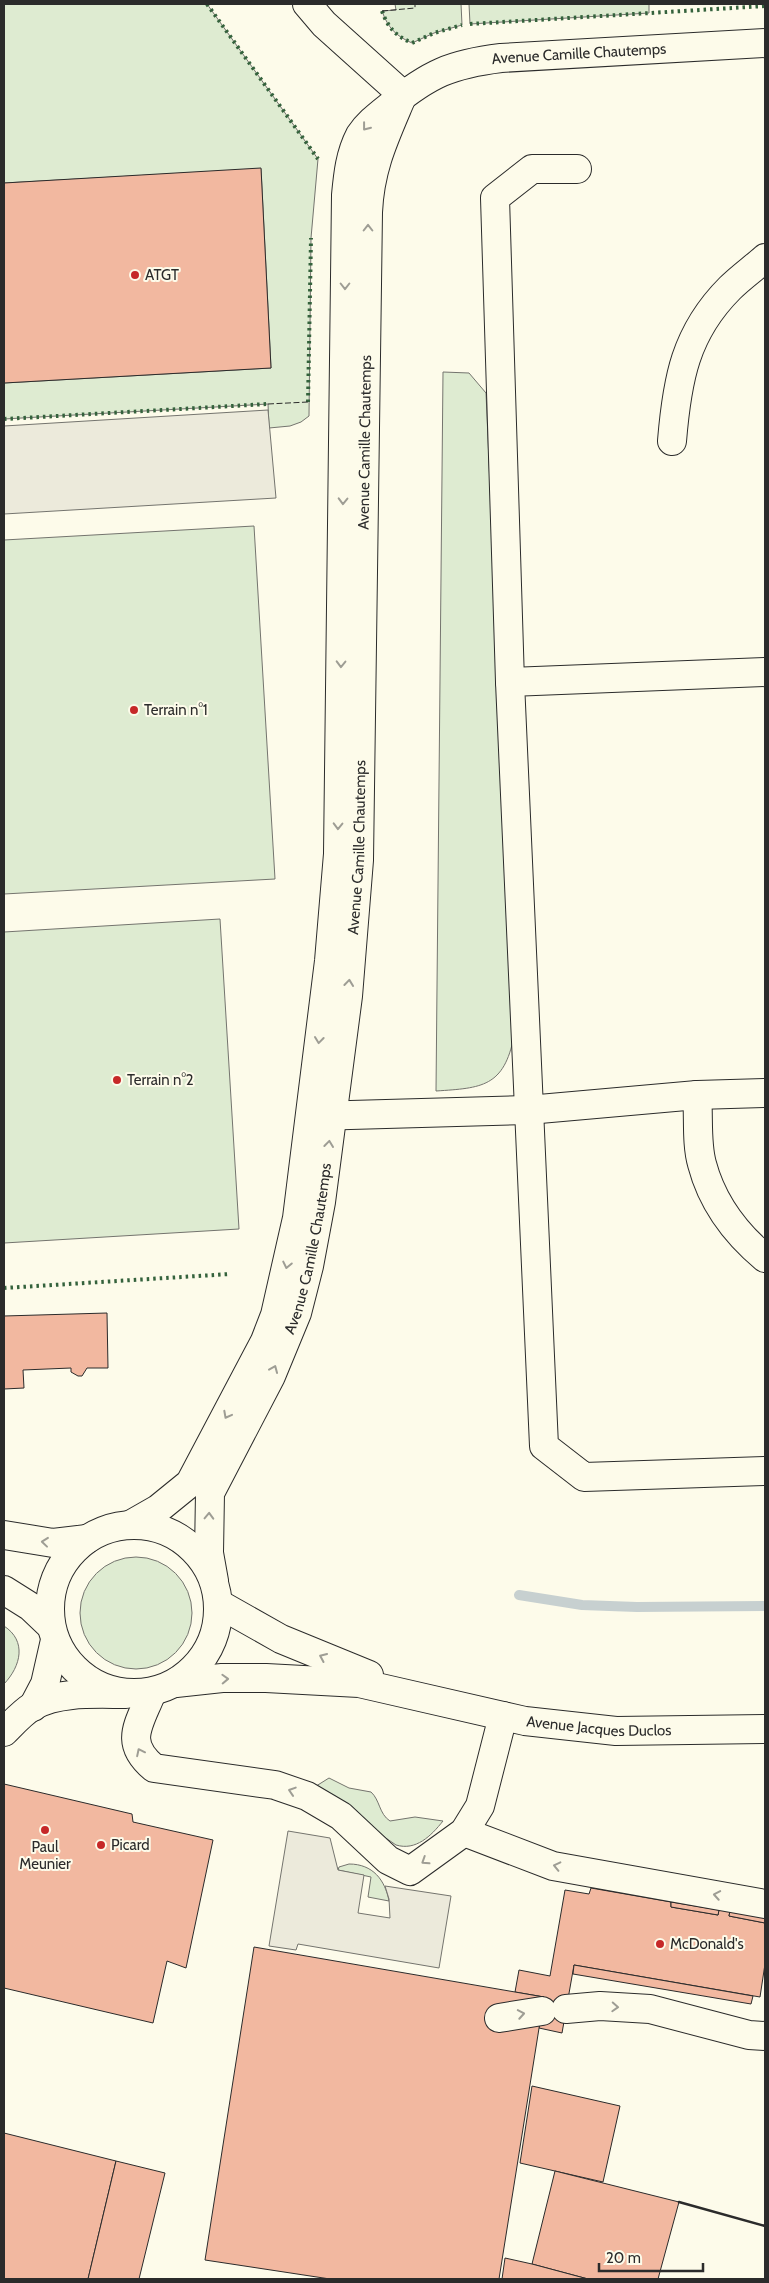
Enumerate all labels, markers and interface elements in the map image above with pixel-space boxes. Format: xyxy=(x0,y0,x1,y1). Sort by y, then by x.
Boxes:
street label: Avenue Camille Chautemps xyxy=(490,40,667,68)
one-way arrow xyxy=(363,122,372,131)
one-way arrow xyxy=(363,223,373,231)
place label: ATGT xyxy=(145,266,179,284)
marker: ATGT xyxy=(129,269,141,281)
one-way arrow xyxy=(340,282,350,290)
street label: Avenue Camille Chautemps xyxy=(355,355,375,530)
one-way arrow xyxy=(338,498,348,506)
one-way arrow xyxy=(336,660,346,668)
place label: Terrain n°1 xyxy=(144,701,208,719)
marker: Terrain n°1 xyxy=(128,704,140,716)
street label: Avenue Camille Chautemps xyxy=(344,760,369,935)
one-way arrow xyxy=(333,823,343,831)
one-way arrow xyxy=(344,978,355,986)
one-way arrow xyxy=(314,1037,325,1045)
place label: Terrain n°2 xyxy=(127,1071,194,1089)
marker: Terrain n°2 xyxy=(111,1074,123,1086)
one-way arrow xyxy=(323,1139,334,1147)
street label: Avenue Camille Chautemps xyxy=(280,1162,335,1337)
one-way arrow xyxy=(282,1261,293,1270)
one-way arrow xyxy=(268,1365,279,1374)
one-way arrow xyxy=(223,1410,233,1419)
one-way arrow xyxy=(204,1511,214,1519)
one-way arrow xyxy=(41,1537,49,1548)
one-way arrow xyxy=(319,1653,328,1664)
one-way arrow xyxy=(221,1673,229,1684)
street label: Avenue Jacques Duclos xyxy=(526,1712,672,1740)
one-way arrow xyxy=(136,1748,146,1757)
one-way arrow xyxy=(288,1787,297,1797)
marker: Paul Meunier xyxy=(39,1824,51,1836)
place label: Picard xyxy=(111,1836,150,1854)
place label: Paul Meunier xyxy=(19,1838,71,1873)
marker: Picard xyxy=(95,1839,107,1851)
one-way arrow xyxy=(421,1855,430,1865)
one-way arrow xyxy=(553,1861,562,1872)
one-way arrow xyxy=(713,1891,722,1901)
place label: McDonald's xyxy=(670,1935,744,1953)
marker: McDonald's xyxy=(654,1938,666,1950)
one-way arrow xyxy=(611,2001,619,2012)
one-way arrow xyxy=(516,2010,525,2020)
scale bar xyxy=(599,2240,703,2272)
text: 20 m xyxy=(606,2249,641,2267)

